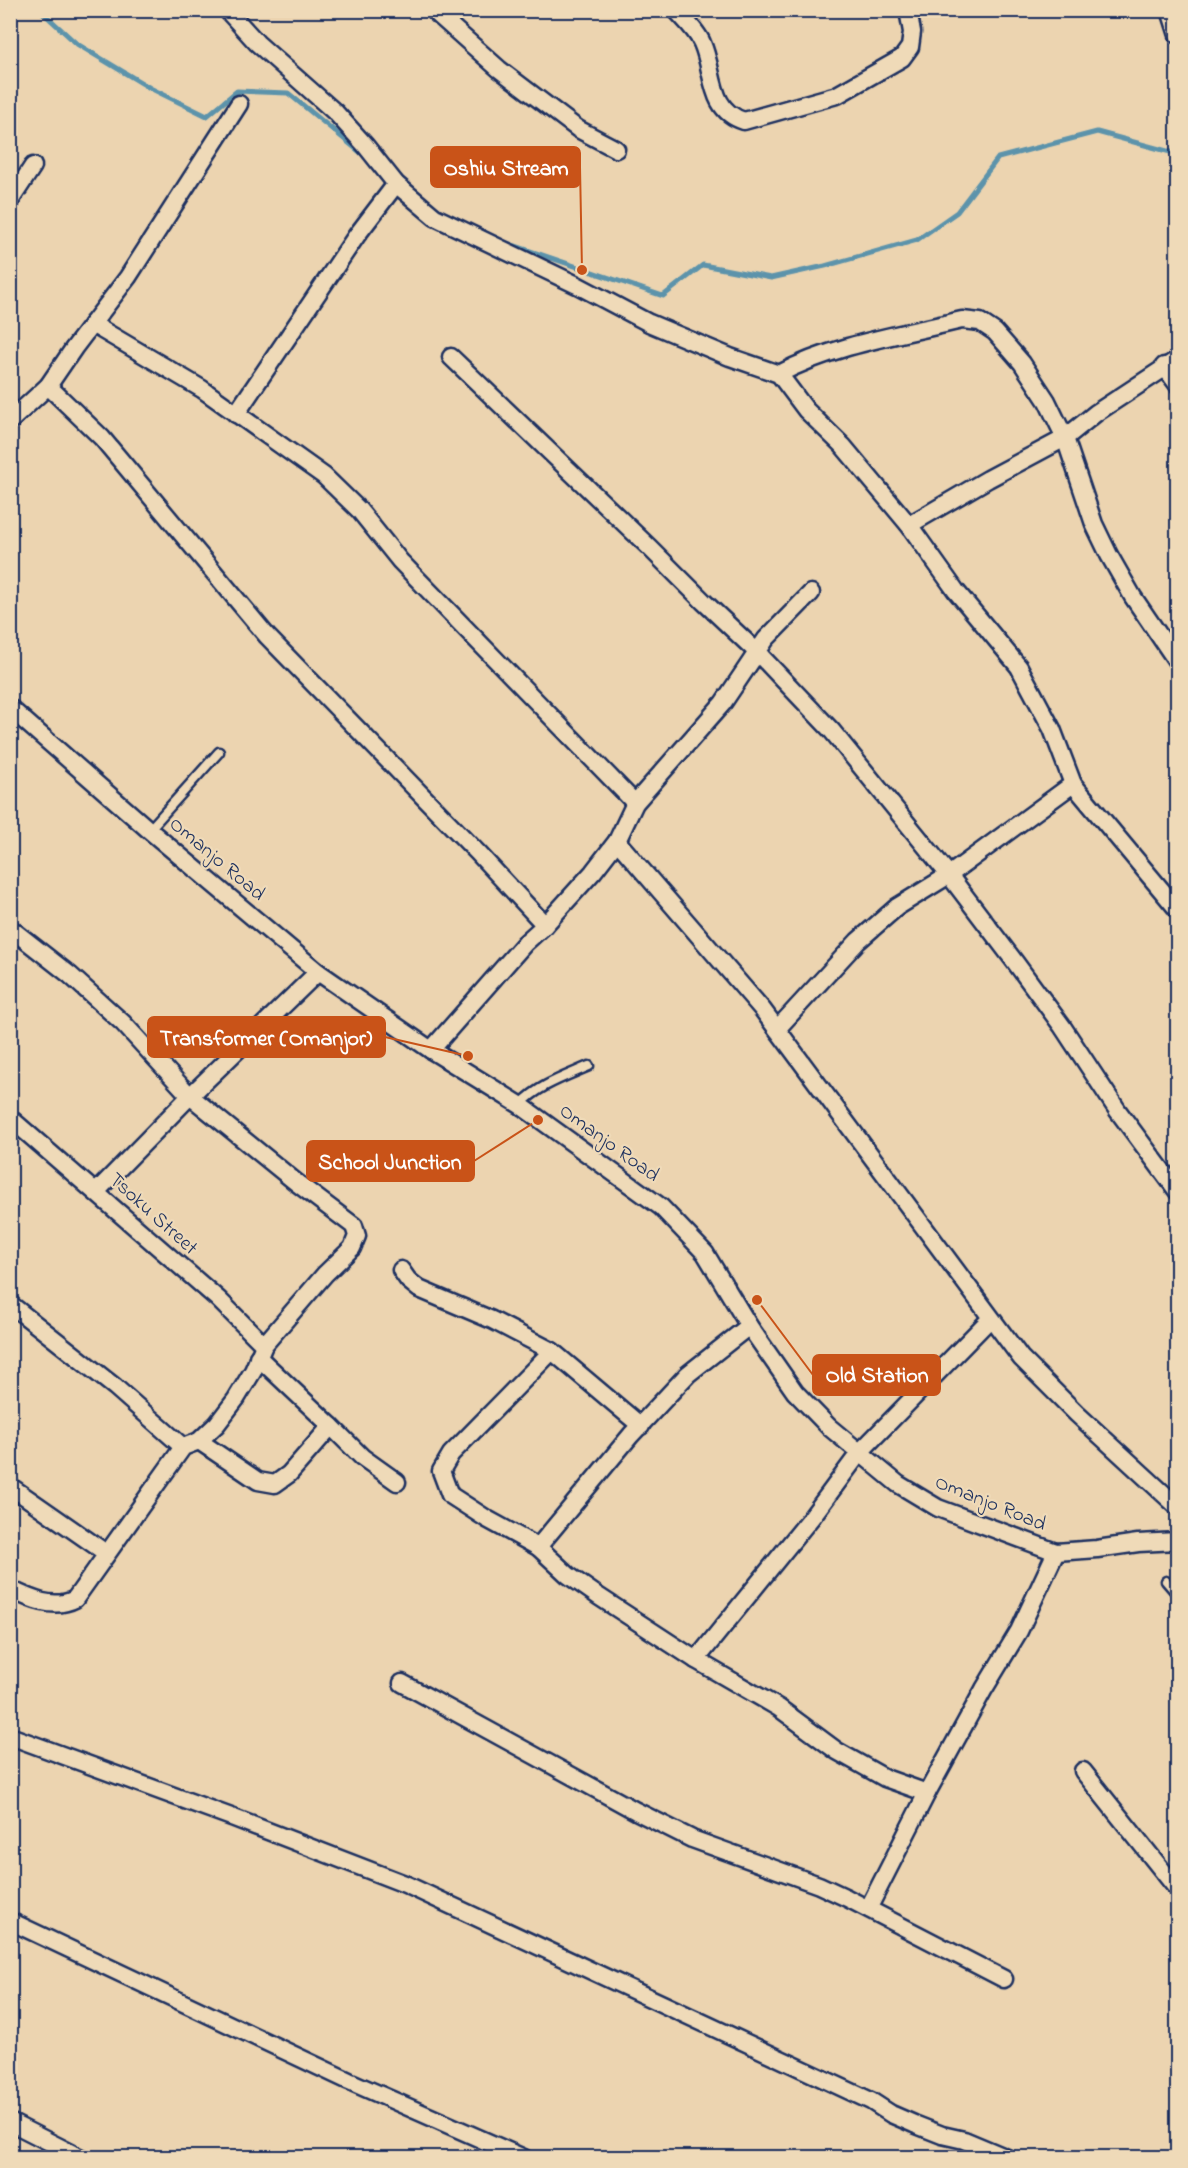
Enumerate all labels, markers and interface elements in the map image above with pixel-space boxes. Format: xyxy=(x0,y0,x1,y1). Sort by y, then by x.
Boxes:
callout: Oshiu Stream xyxy=(431,147,580,187)
text: Oshiu Stream xyxy=(443,154,569,186)
street label: Omanjo Road xyxy=(162,810,272,909)
callout: Transformer (Omanjor) xyxy=(148,1017,385,1057)
text: Transformer (Omanjor) xyxy=(160,1024,373,1056)
street label: Omanjo Road xyxy=(552,1097,665,1190)
callout: School Junction xyxy=(307,1141,474,1181)
text: School Junction xyxy=(318,1148,462,1180)
street label: Tsoku Street xyxy=(101,1166,204,1263)
callout: Old Station xyxy=(813,1355,940,1395)
text: Old Station xyxy=(825,1361,929,1393)
street label: Omanjo Road xyxy=(930,1468,1051,1540)

